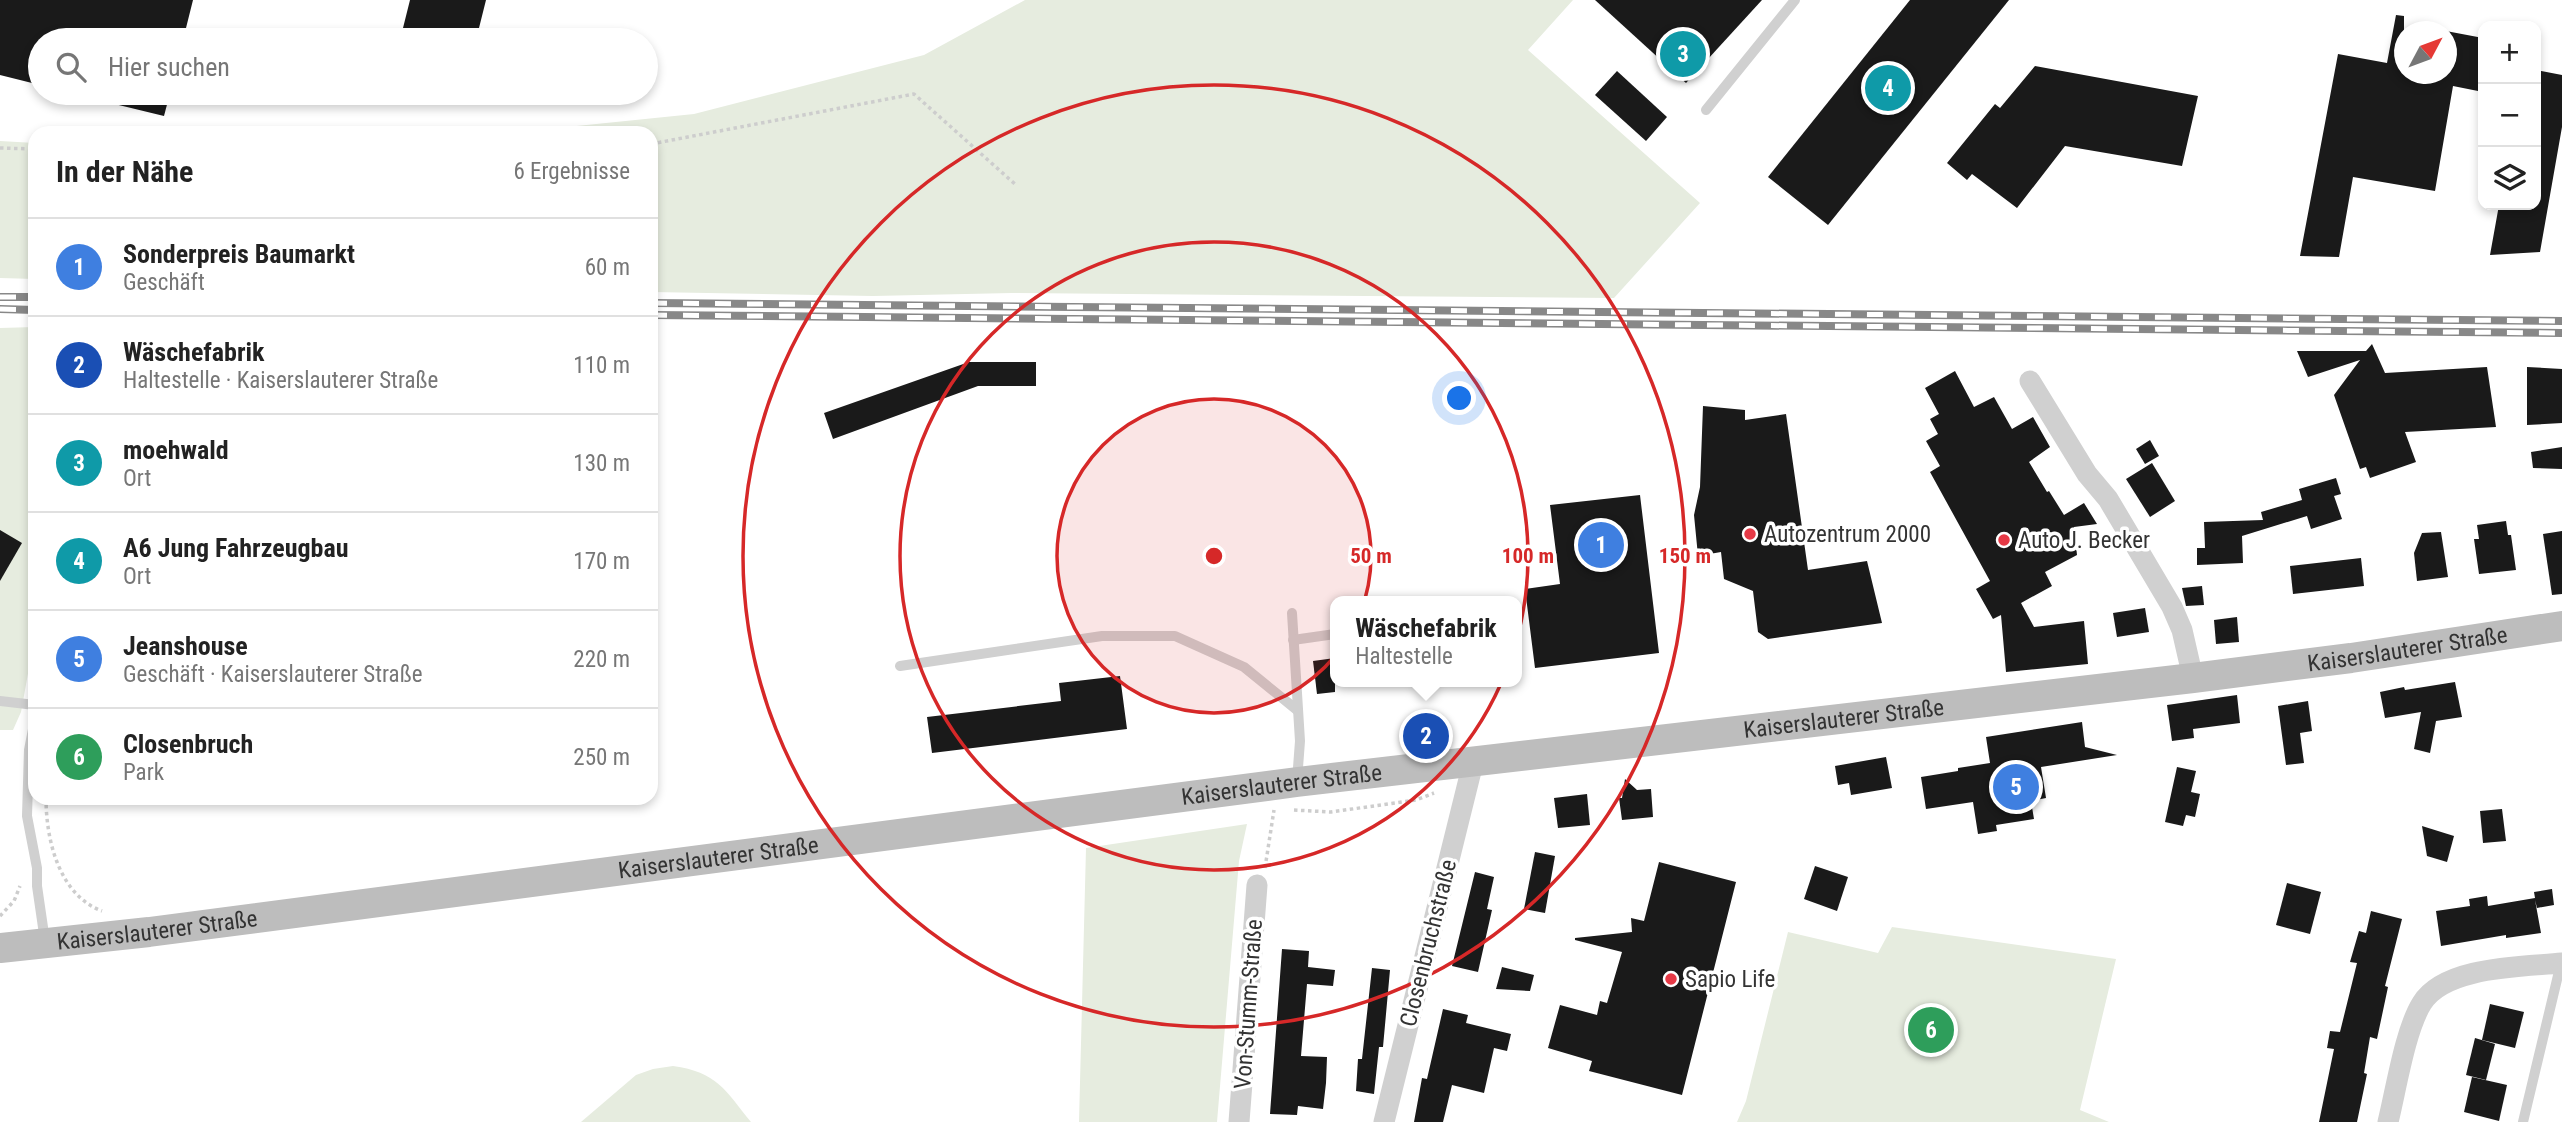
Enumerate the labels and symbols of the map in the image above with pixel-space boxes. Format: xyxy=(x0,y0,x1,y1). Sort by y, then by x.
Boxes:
north arrow xyxy=(2394,21,2457,84)
pin: 3 xyxy=(1660,28,1706,80)
pin: 4 xyxy=(1865,62,1911,114)
your location xyxy=(1442,381,1476,415)
pin: 1 xyxy=(1578,519,1624,571)
place label: Autozentrum 2000 xyxy=(1764,521,1931,548)
marker: Autozentrum 2000 xyxy=(1742,526,1758,542)
place label: Auto J. Becker xyxy=(2018,527,2150,554)
marker: Auto J. Becker xyxy=(1996,532,2012,548)
centre of rings xyxy=(1202,544,1226,568)
text: 50 m xyxy=(1350,544,1392,568)
text: 100 m xyxy=(1502,544,1554,568)
text: 150 m xyxy=(1659,544,1711,568)
street label: Kaiserslauterer Straße xyxy=(2306,621,2509,677)
street label: Kaiserslauterer Straße xyxy=(1742,694,1946,744)
pin: 2 xyxy=(1403,710,1449,762)
street label: Kaiserslauterer Straße xyxy=(1180,759,1383,811)
pin: 5 xyxy=(1993,761,2039,813)
street label: Kaiserslauterer Straße xyxy=(617,832,820,885)
street label: Closenbruchstraße xyxy=(1395,857,1462,1029)
street label: Kaiserslauterer Straße xyxy=(55,905,259,956)
street label: Von-Stumm-Straße xyxy=(1229,918,1268,1090)
place label: Sapio Life xyxy=(1685,966,1775,993)
marker: Sapio Life xyxy=(1663,971,1679,987)
pin: 6 xyxy=(1908,1004,1954,1056)

